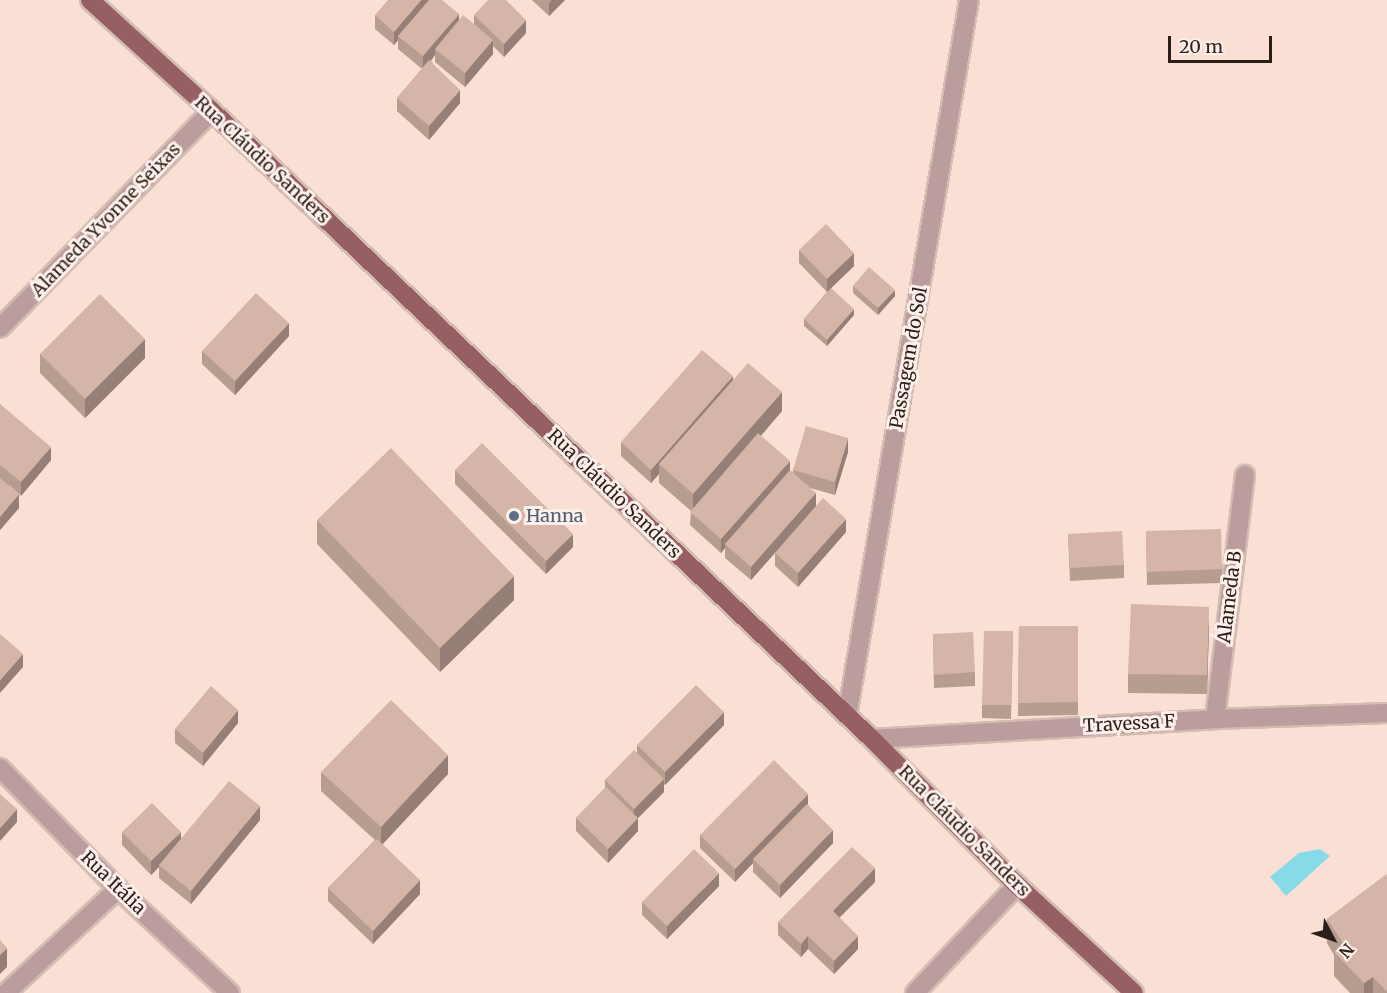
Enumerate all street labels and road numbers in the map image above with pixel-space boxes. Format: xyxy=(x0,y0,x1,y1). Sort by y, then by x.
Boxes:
street label: Rua Cláudio Sanders xyxy=(190,92,334,228)
street label: Alameda Yvonne Seixas xyxy=(27,139,185,301)
street label: Passagem do Sol xyxy=(886,286,932,430)
street label: Rua Cláudio Sanders xyxy=(543,425,685,563)
street label: Alameda B xyxy=(1214,550,1246,644)
street label: Travessa F xyxy=(1082,711,1176,737)
street label: Rua Cláudio Sanders xyxy=(894,761,1034,901)
street label: Rua Itália xyxy=(76,847,150,919)

